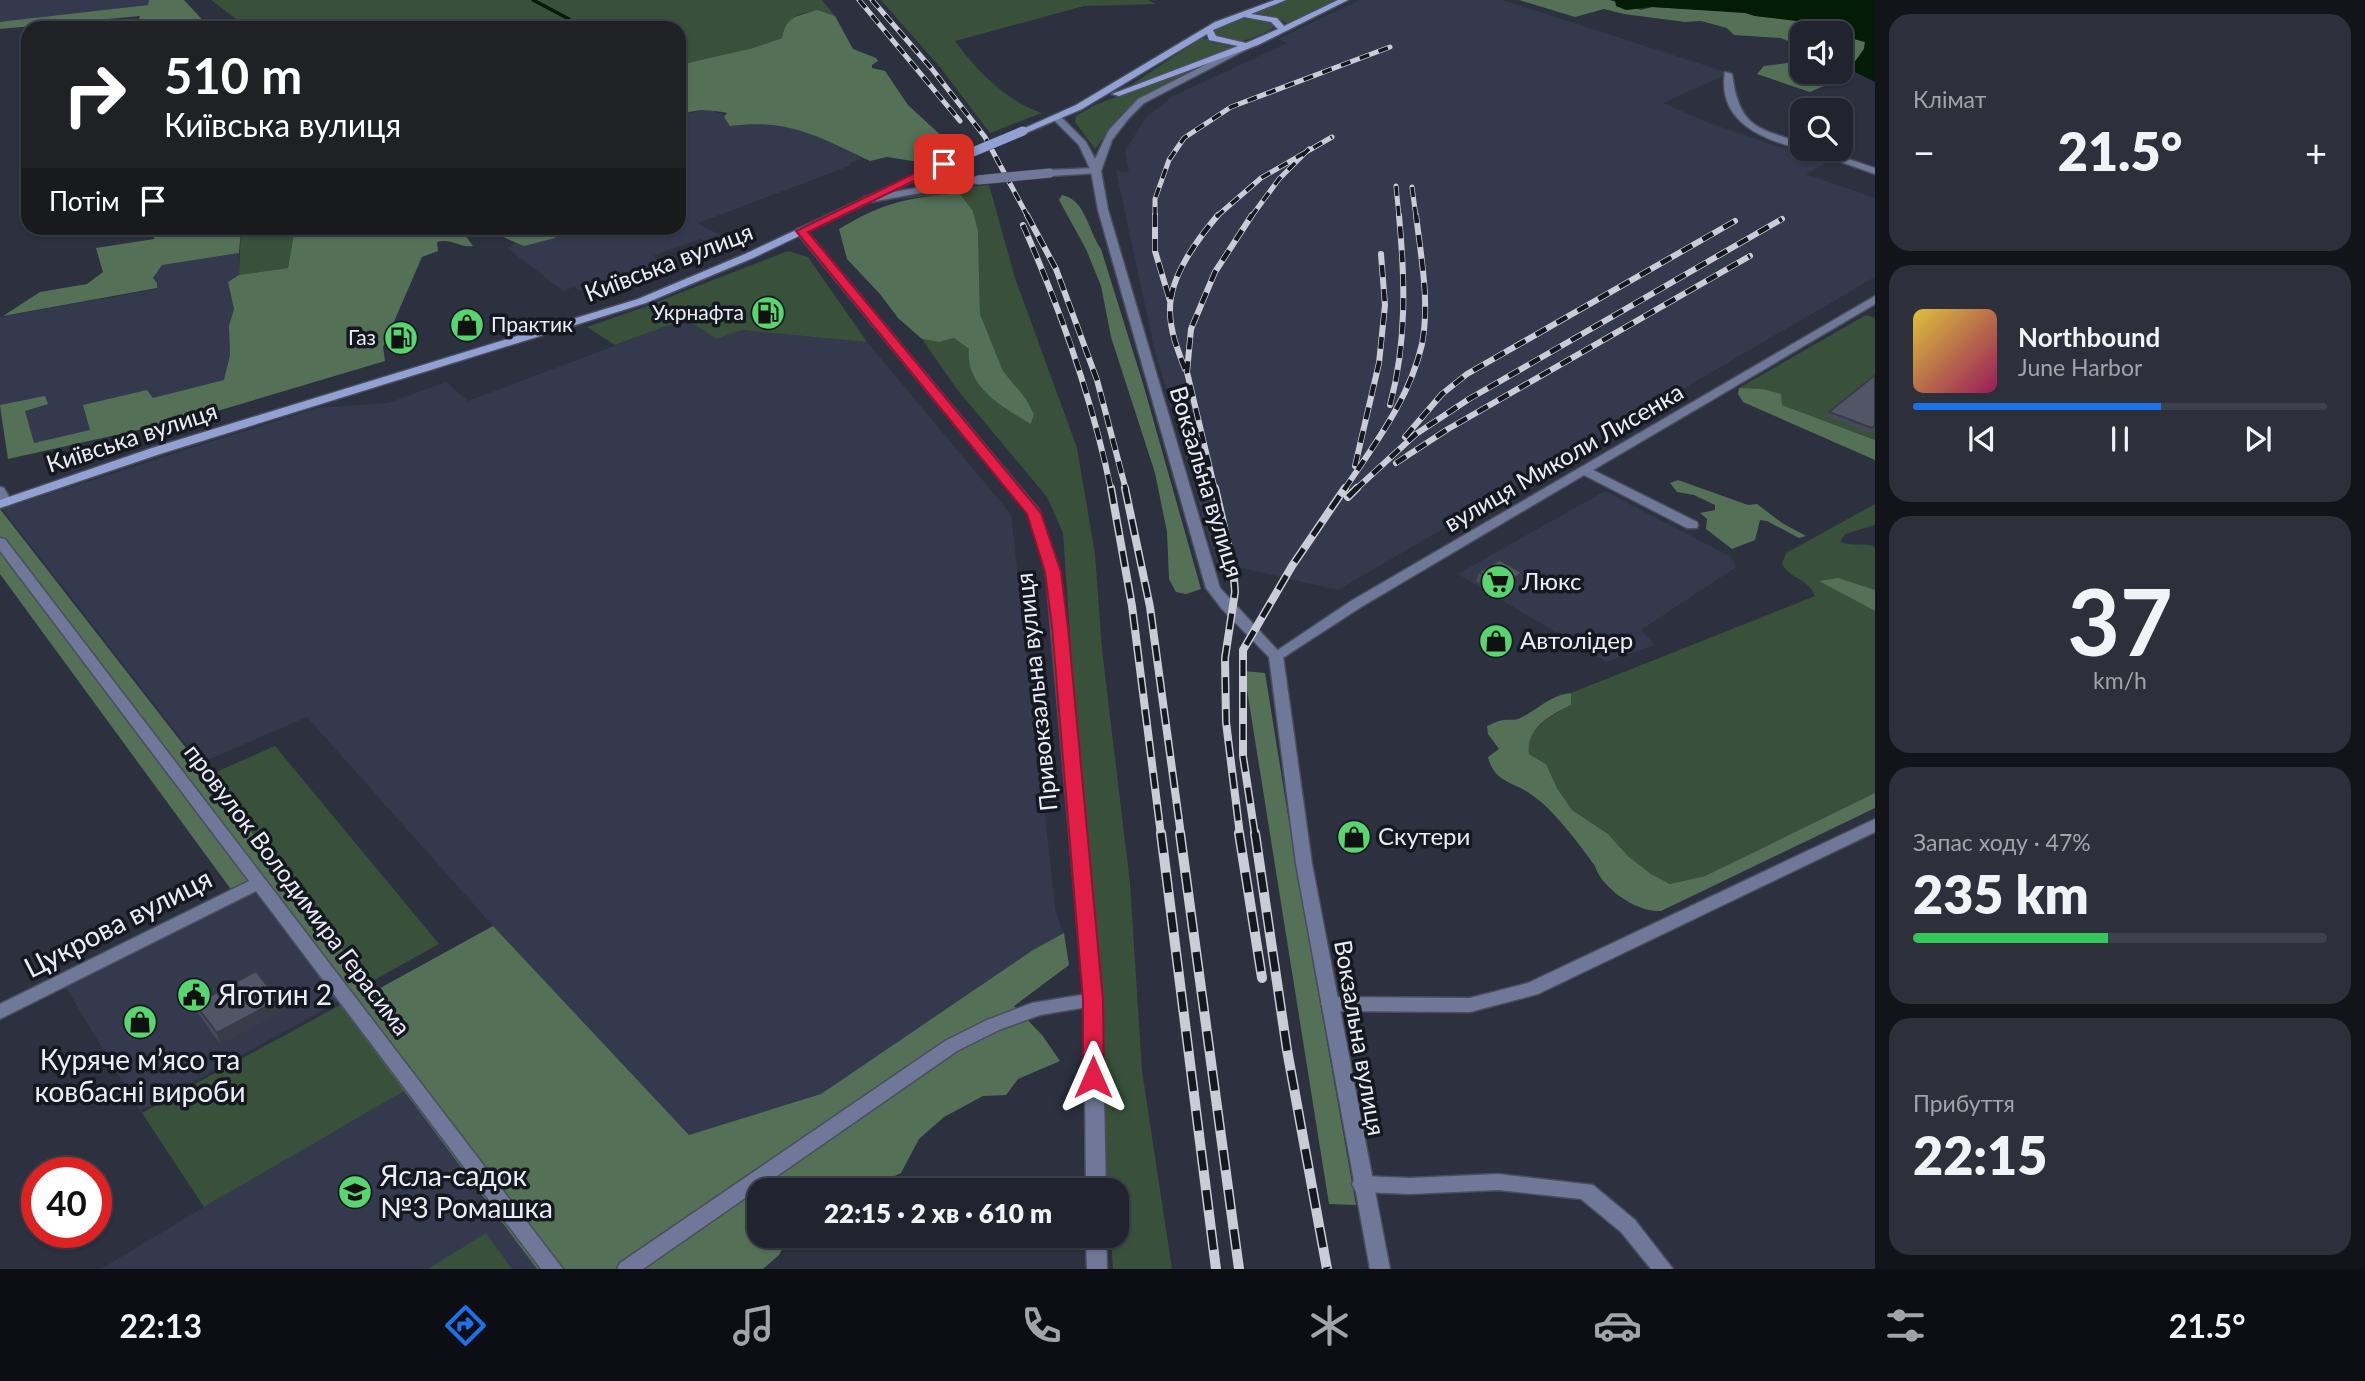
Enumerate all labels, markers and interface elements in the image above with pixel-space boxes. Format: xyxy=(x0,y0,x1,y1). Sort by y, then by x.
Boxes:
map controls xyxy=(1790,21,1853,161)
button: sound xyxy=(1790,21,1853,84)
text: 510 m xyxy=(164,46,302,104)
icon: right xyxy=(49,49,140,140)
text: Клімат xyxy=(1913,85,1986,113)
button: search xyxy=(1790,98,1853,161)
text: Київська вулиця xyxy=(164,105,401,144)
text: 21.5° xyxy=(2058,120,2182,182)
text: − xyxy=(1913,129,1935,175)
text: + xyxy=(2305,129,2327,175)
pin xyxy=(914,134,974,194)
icon: arrive xyxy=(925,145,963,183)
icon: arrive xyxy=(134,182,172,220)
text: Потім xyxy=(49,185,120,217)
street label: Київська вулиця xyxy=(580,216,757,307)
fuel station icon: Укрнафта xyxy=(749,294,787,332)
place label: Укрнафта xyxy=(652,299,744,324)
shop icon: Практик xyxy=(448,306,486,344)
place label: Практик xyxy=(491,311,573,336)
fuel station icon: Газ xyxy=(382,319,420,357)
text: Northbound xyxy=(2018,321,2160,353)
place label: Газ xyxy=(348,324,376,349)
text: June Harbor xyxy=(2018,353,2142,381)
street label: вулиця Миколи Лисенка xyxy=(1439,376,1688,537)
street label: Вокзальна вулиця xyxy=(1165,383,1250,581)
street label: Київська вулиця xyxy=(42,395,221,478)
icon: previous xyxy=(1963,420,2001,458)
icon: pause xyxy=(2101,420,2139,458)
icon: next xyxy=(2239,420,2277,458)
supermarket icon: Люкс xyxy=(1479,563,1517,601)
place label: Люкс xyxy=(1521,566,1581,595)
text: 37 xyxy=(2067,566,2173,675)
street label: Привокзальна вулиця xyxy=(1009,572,1062,813)
shop icon: Автолідер xyxy=(1477,622,1515,660)
place label: Автолідер xyxy=(1520,625,1633,654)
text: km/h xyxy=(2093,666,2147,694)
street label: провулок Володимира Герасима xyxy=(179,738,417,1040)
shop icon: Скутери xyxy=(1335,818,1373,856)
place label: Скутери xyxy=(1378,821,1470,850)
text: Запас ходу · 47% xyxy=(1913,828,2091,856)
street label: Цукрова вулиця xyxy=(18,860,217,984)
text: 235 km xyxy=(1913,863,2089,925)
street label: Вокзальна вулиця xyxy=(1329,938,1392,1138)
public building icon: Яготин 2 xyxy=(175,976,213,1014)
place label: Яготин 2 xyxy=(217,977,332,1011)
shop icon: Куряче м’ясо та ковбасні вироби xyxy=(121,1003,159,1041)
position arrow xyxy=(1056,1040,1130,1114)
place label: Куряче м’ясо та ковбасні вироби xyxy=(34,1042,246,1108)
text: Прибуття xyxy=(1913,1089,2015,1117)
text: 22:15 xyxy=(1913,1124,2047,1186)
speed limit sign: 40 xyxy=(21,1157,112,1248)
place label: Ясла-садок №3 Ромашка xyxy=(379,1158,553,1224)
school or university icon: Ясла-садок №3 Ромашка xyxy=(336,1173,374,1211)
text: 22:15 · 2 хв · 610 m xyxy=(824,1197,1052,1229)
icon: directions xyxy=(441,1301,490,1350)
icon: music xyxy=(729,1301,778,1350)
icon: phone xyxy=(1017,1301,1066,1350)
icon: climate xyxy=(1305,1301,1354,1350)
icon: car xyxy=(1593,1301,1642,1350)
icon: filters xyxy=(1881,1301,1930,1350)
text: 22:13 xyxy=(119,1306,202,1345)
text: 21.5° xyxy=(2169,1306,2245,1345)

